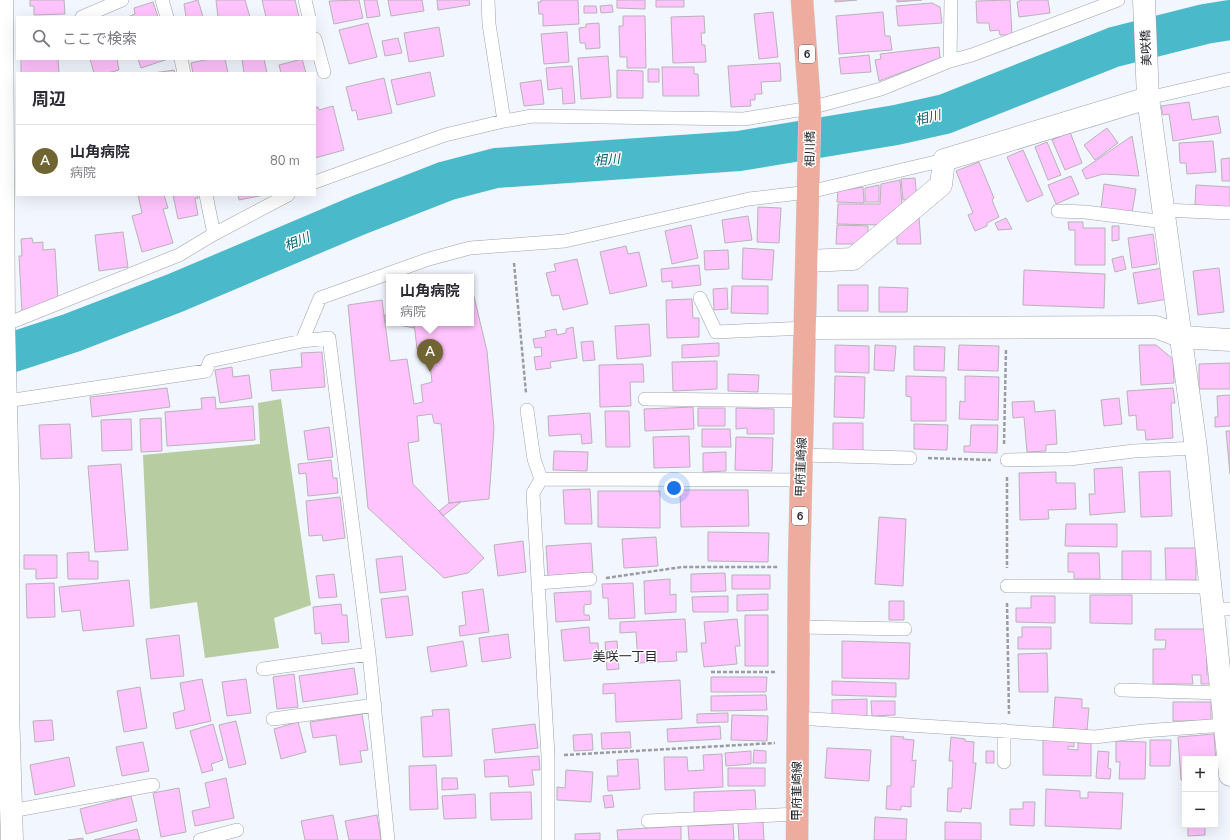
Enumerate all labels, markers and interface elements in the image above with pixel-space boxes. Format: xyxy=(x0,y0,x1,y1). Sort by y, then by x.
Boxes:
search box xyxy=(16,16,316,60)
icon: search xyxy=(30,27,52,49)
text: ここで検索 xyxy=(62,29,137,49)
street label: 美咲橋 xyxy=(1137,30,1155,66)
road number: 6 xyxy=(799,45,815,63)
text: 周辺 xyxy=(32,88,66,111)
water label: 相川 xyxy=(913,106,945,130)
street label: 相川橋 xyxy=(802,131,818,167)
text: 山角病院 xyxy=(70,142,130,162)
water label: 相川 xyxy=(593,150,623,170)
text: A xyxy=(40,152,50,170)
text: 80 m xyxy=(270,152,300,170)
text: 病院 xyxy=(70,164,96,182)
water label: 相川 xyxy=(282,228,314,255)
popup xyxy=(386,274,474,326)
text: 山角病院 xyxy=(400,281,460,301)
text: 病院 xyxy=(400,303,426,321)
pin: A xyxy=(417,339,443,372)
street label: 甲府韮崎線 xyxy=(792,437,810,497)
your location xyxy=(664,478,684,498)
road number: 6 xyxy=(792,507,808,525)
district label: 美咲一丁目 xyxy=(592,648,658,666)
map controls xyxy=(1182,756,1218,828)
button: + xyxy=(1182,756,1218,792)
street label: 甲府韮崎線 xyxy=(789,761,805,821)
button: − xyxy=(1182,792,1218,828)

